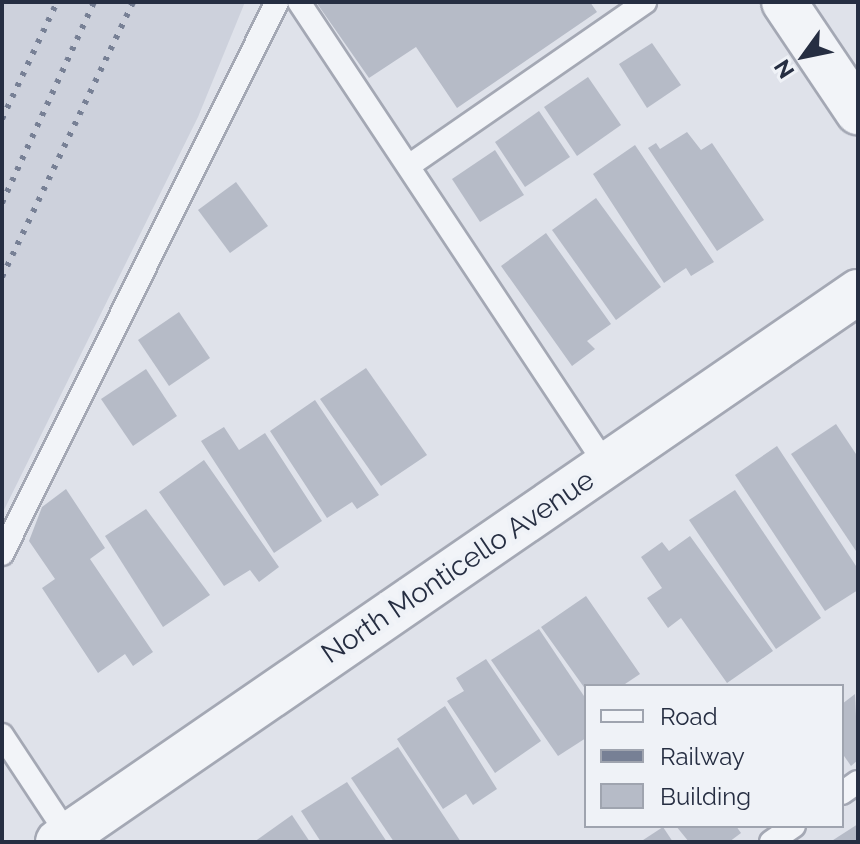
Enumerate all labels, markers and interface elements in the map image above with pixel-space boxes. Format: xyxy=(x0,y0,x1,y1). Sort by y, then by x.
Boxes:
north arrow xyxy=(764,16,844,96)
text: N xyxy=(768,55,799,83)
street label: North Monticello Avenue xyxy=(315,463,601,671)
legend xyxy=(584,684,844,828)
text: Road xyxy=(660,702,718,731)
text: Railway xyxy=(660,742,745,771)
text: Building xyxy=(660,782,751,811)

